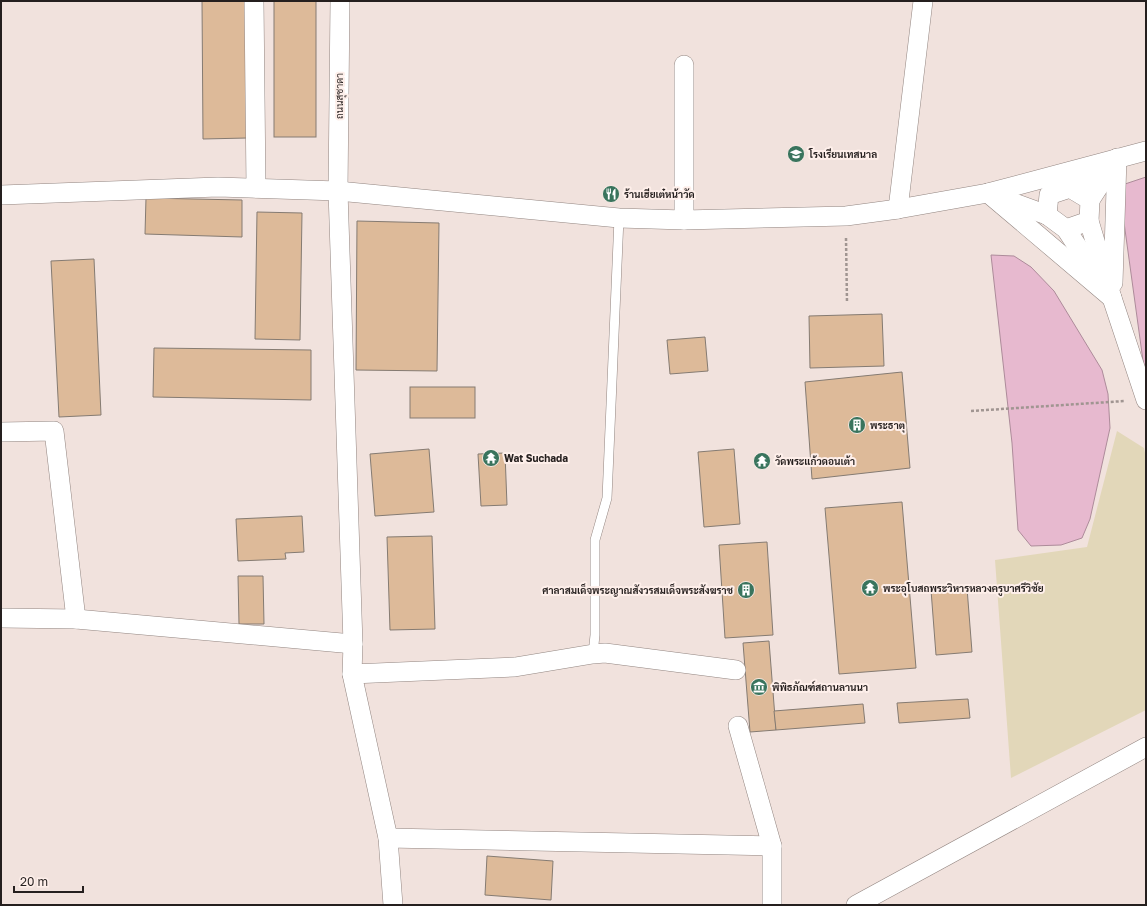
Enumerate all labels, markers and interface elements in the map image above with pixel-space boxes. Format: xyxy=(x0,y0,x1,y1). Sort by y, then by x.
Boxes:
street label: ถนนสุชาดา xyxy=(333,73,347,119)
school or university icon: โรงเรียนเทสนาล xyxy=(786,144,806,164)
place label: โรงเรียนเทสนาล xyxy=(808,148,877,160)
restaurant icon: ร้านเฮียเต๋หน้าวัด xyxy=(601,184,621,204)
place label: ร้านเฮียเต๋หน้าวัด xyxy=(624,188,695,200)
building icon: พระธาตุ xyxy=(847,415,867,435)
place label: พระธาตุ xyxy=(870,419,905,433)
temple icon: Wat Suchada xyxy=(481,448,501,468)
temple icon: วัดพระแก้วดอนเต้า xyxy=(752,451,772,471)
place label: Wat Suchada xyxy=(504,452,568,464)
place label: วัดพระแก้วดอนเต้า xyxy=(775,455,855,467)
temple icon: พระอุโบสถพระวิหารหลวงครูบาศรีวิชัย xyxy=(860,578,880,598)
building icon: ศาลาสมเด็จพระญาณสังวรสมเด็จพระสังฆราช xyxy=(736,580,756,600)
place label: พระอุโบสถพระวิหารหลวงครูบาศรีวิชัย xyxy=(883,582,1044,596)
place label: ศาลาสมเด็จพระญาณสังวรสมเด็จพระสังฆราช xyxy=(542,583,733,597)
museum icon: พิพิธภัณฑ์สถานลานนา xyxy=(749,677,769,697)
place label: พิพิธภัณฑ์สถานลานนา xyxy=(772,680,868,693)
scale bar xyxy=(14,868,83,894)
text: 20 m xyxy=(20,874,48,889)

